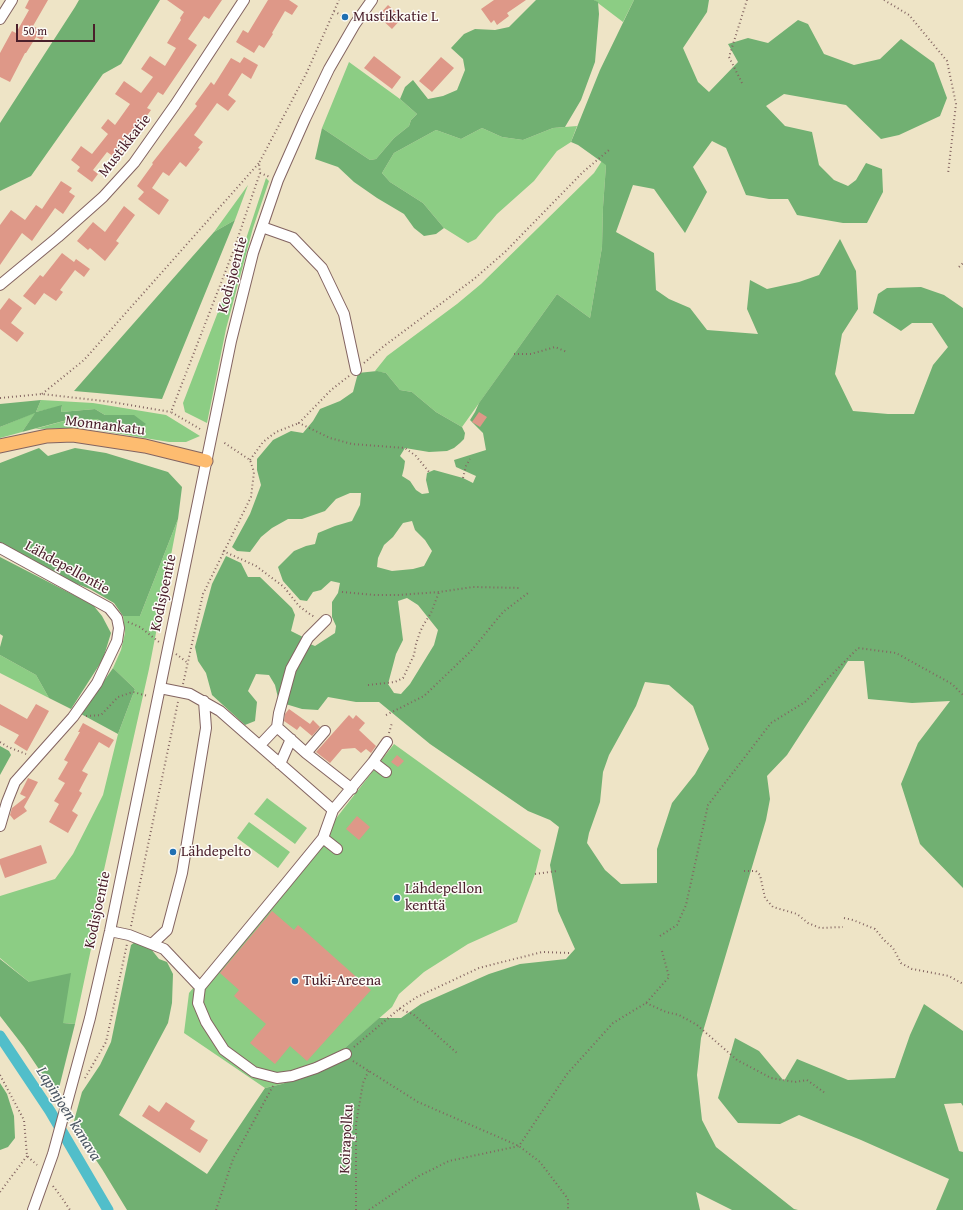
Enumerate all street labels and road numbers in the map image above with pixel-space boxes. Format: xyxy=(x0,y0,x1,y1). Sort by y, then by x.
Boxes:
street label: Mustikkatie xyxy=(95,111,155,181)
street label: Kodisjoentie xyxy=(214,235,252,315)
street label: Monnankatu xyxy=(64,412,146,440)
street label: Lähdepellontie xyxy=(22,537,112,599)
street label: Kodisjoentie xyxy=(147,553,181,633)
street label: Kodisjoentie xyxy=(81,870,115,950)
street label: Koirapolku xyxy=(336,1104,358,1174)

